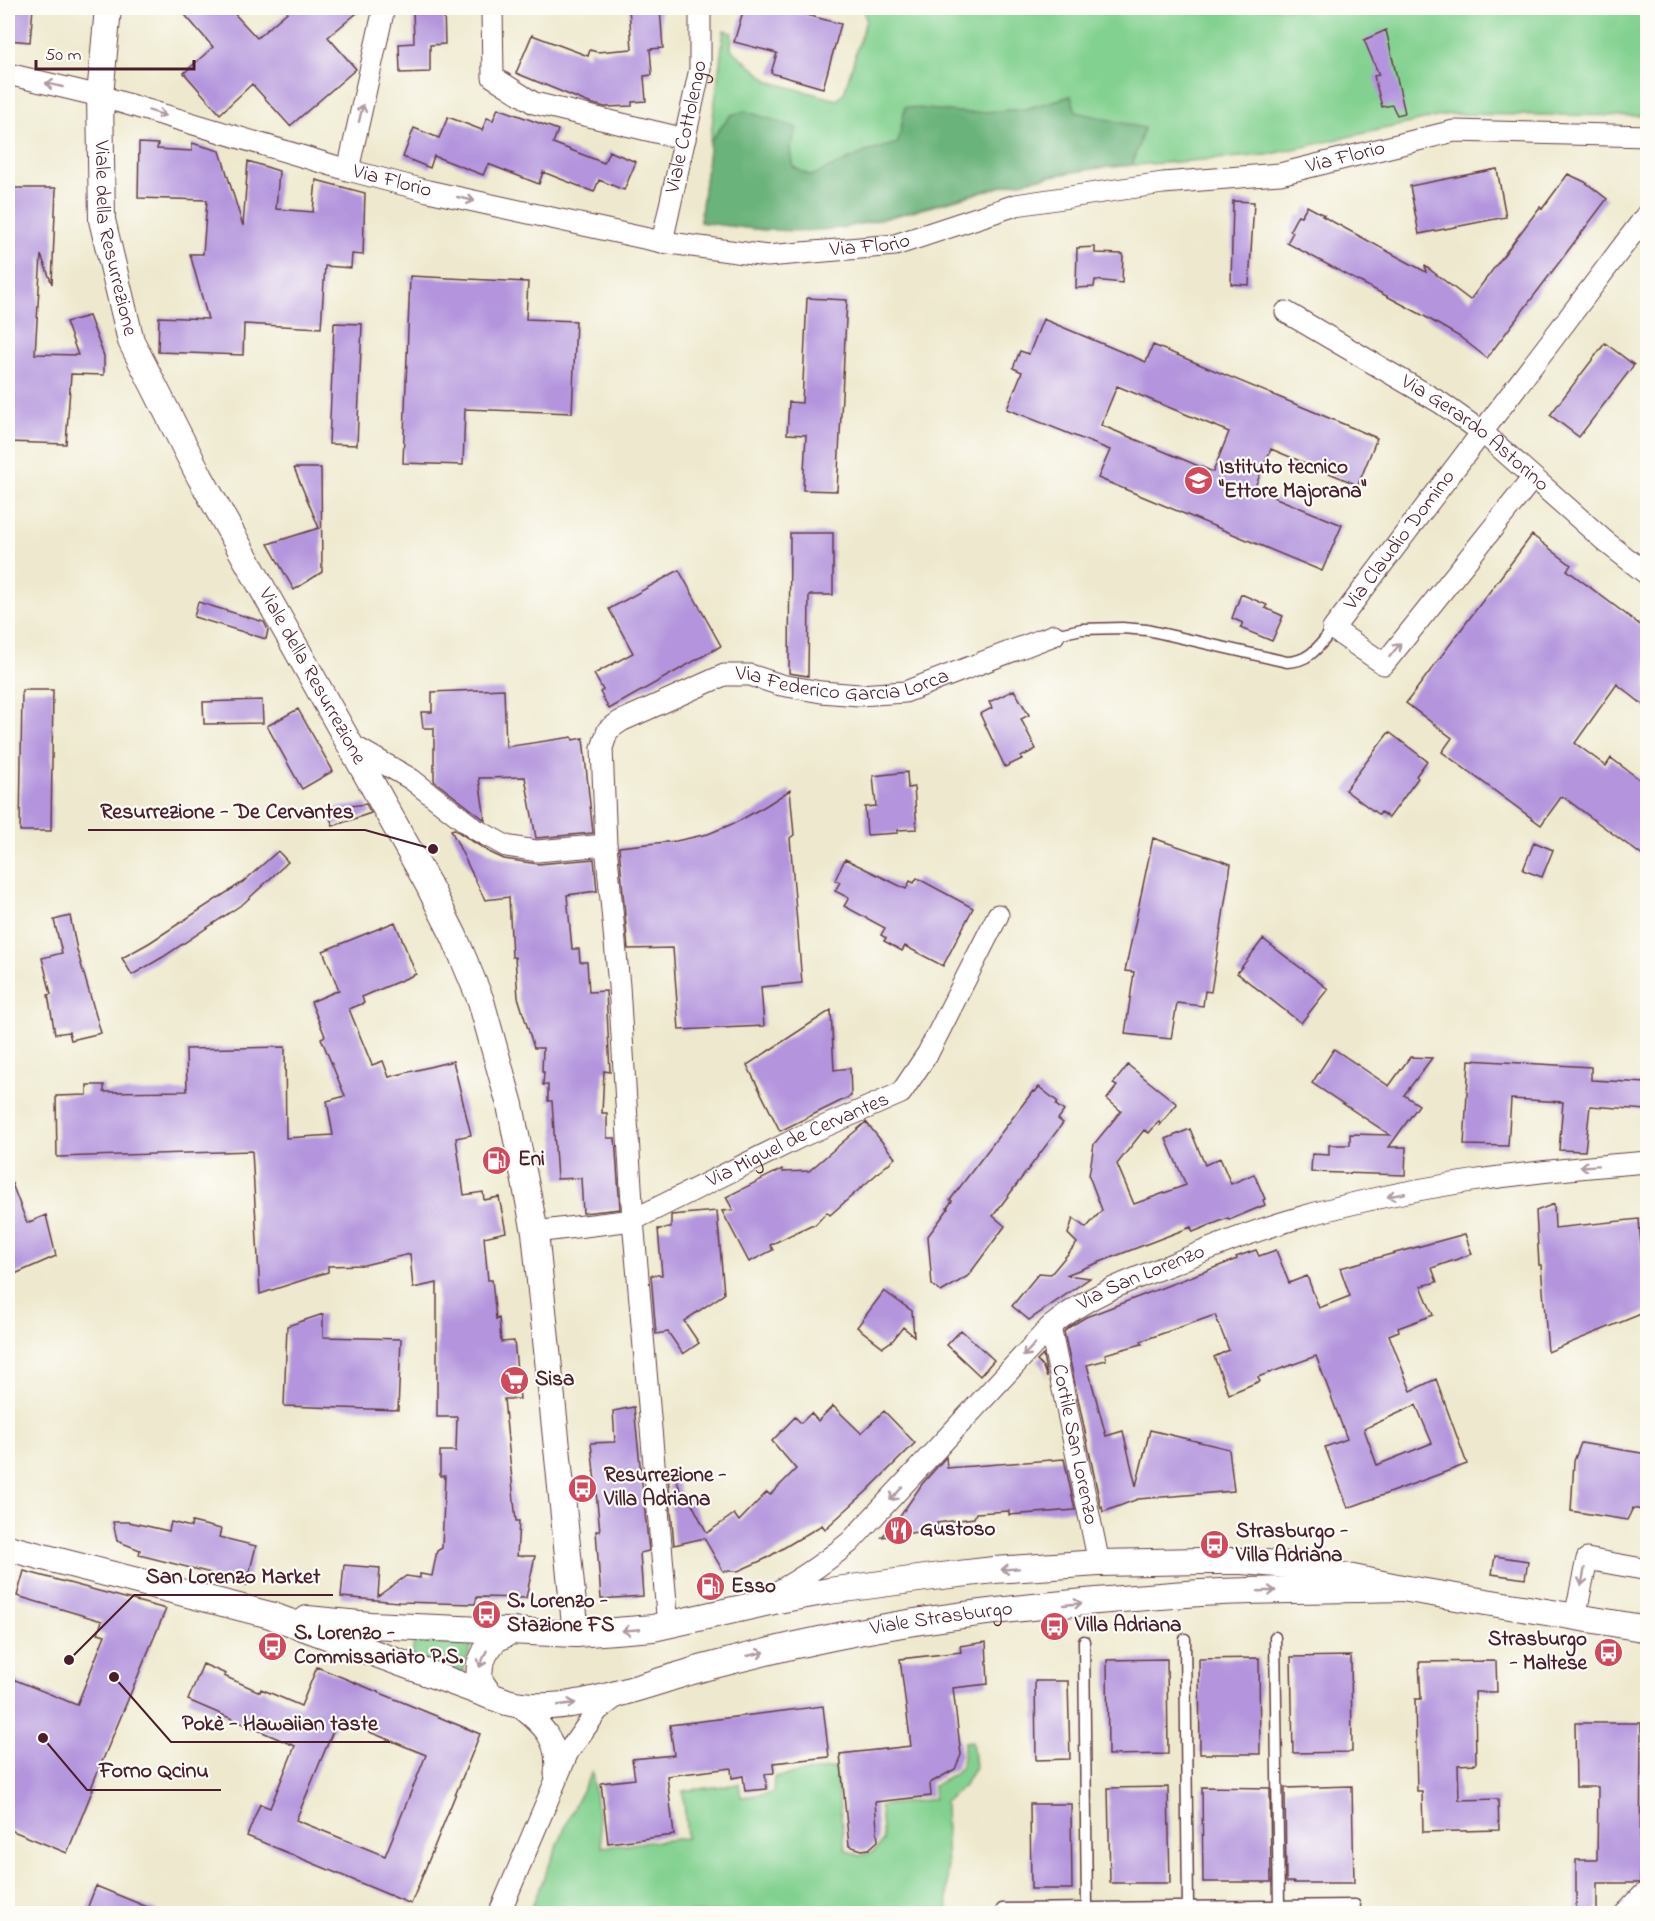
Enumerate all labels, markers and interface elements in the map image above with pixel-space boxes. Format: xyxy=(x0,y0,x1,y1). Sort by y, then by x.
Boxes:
scale bar xyxy=(36,33,194,71)
text: 50 m xyxy=(45,43,82,69)
street label: Viale Cottolengo xyxy=(658,61,716,197)
one-way arrow xyxy=(45,78,64,90)
one-way arrow xyxy=(355,104,367,123)
one-way arrow xyxy=(147,108,166,119)
street label: Via Florio xyxy=(1302,134,1388,182)
street label: Viale della Resurrezione xyxy=(86,139,144,340)
street label: Via Florio xyxy=(348,157,435,206)
one-way arrow xyxy=(455,194,475,205)
street label: Via Florio xyxy=(828,226,914,266)
street label: Via Gerardo Astorino xyxy=(1394,367,1555,500)
place label: Istituto tecnico "Ettore Majorana" xyxy=(1218,453,1367,507)
school or university icon: Istituto tecnico "Ettore Majorana" xyxy=(1182,464,1214,496)
street label: Via Claudio Domino xyxy=(1337,464,1463,618)
street label: Viale della Resurrezione xyxy=(250,582,374,771)
one-way arrow xyxy=(1388,642,1401,658)
street label: Via Federico Garcia Lorca xyxy=(735,660,954,710)
callout: Resurrezione - De Cervantes xyxy=(88,790,365,830)
text: Resurrezione - De Cervantes xyxy=(100,797,354,829)
street label: Via Miguel de Cervantes xyxy=(701,1085,894,1196)
fuel station icon: Eni xyxy=(481,1144,513,1176)
place label: Eni xyxy=(518,1145,545,1175)
one-way arrow xyxy=(1580,1161,1600,1172)
one-way arrow xyxy=(1387,1190,1407,1201)
street label: Via San Lorenzo xyxy=(1071,1237,1210,1319)
one-way arrow xyxy=(1022,1343,1036,1358)
street label: Cortile San Lorenzo xyxy=(1043,1362,1106,1528)
supermarket icon: Sisa xyxy=(498,1364,530,1396)
place label: Sisa xyxy=(535,1365,574,1395)
place label: Resurrezione - Villa Adriana xyxy=(603,1461,727,1515)
bus stop icon: Resurrezione - Villa Adriana xyxy=(567,1472,599,1504)
one-way arrow xyxy=(889,1486,903,1501)
restaurant icon: Gustoso xyxy=(883,1514,915,1546)
place label: Gustoso xyxy=(920,1515,995,1545)
place label: Strasburgo - Villa Adriana xyxy=(1235,1517,1348,1571)
bus stop icon: Strasburgo - Villa Adriana xyxy=(1199,1528,1231,1560)
callout: San Lorenzo Market xyxy=(134,1555,333,1595)
text: San Lorenzo Market xyxy=(146,1562,321,1594)
one-way arrow xyxy=(1000,1564,1020,1575)
one-way arrow xyxy=(1577,1567,1588,1586)
fuel station icon: Esso xyxy=(694,1571,726,1603)
place label: Esso xyxy=(731,1572,776,1602)
one-way arrow xyxy=(1257,1586,1277,1597)
place label: S. Lorenzo - Stazione FS xyxy=(507,1587,615,1641)
street label: Viale Strasburgo xyxy=(867,1594,1014,1645)
bus stop icon: S. Lorenzo - Stazione FS xyxy=(470,1598,502,1630)
one-way arrow xyxy=(1062,1598,1082,1609)
bus stop icon: Villa Adriana xyxy=(1038,1610,1070,1642)
place label: Villa Adriana xyxy=(1074,1611,1181,1641)
place label: S. Lorenzo - Commissariato P.S. xyxy=(294,1619,464,1673)
one-way arrow xyxy=(622,1625,642,1636)
place label: Strasburgo - Maltese xyxy=(1488,1625,1588,1679)
bus stop icon: S. Lorenzo - Commissariato P.S. xyxy=(257,1630,289,1662)
bus stop icon: Strasburgo - Maltese xyxy=(1592,1636,1624,1668)
one-way arrow xyxy=(746,1648,765,1660)
one-way arrow xyxy=(477,1649,488,1667)
one-way arrow xyxy=(557,1698,577,1709)
callout: Pokè - Hawaiian taste xyxy=(171,1702,390,1742)
text: Pokè - Hawaiian taste xyxy=(182,1709,379,1741)
callout: Forno Qcinu xyxy=(87,1750,221,1790)
text: Forno Qcinu xyxy=(98,1756,209,1788)

